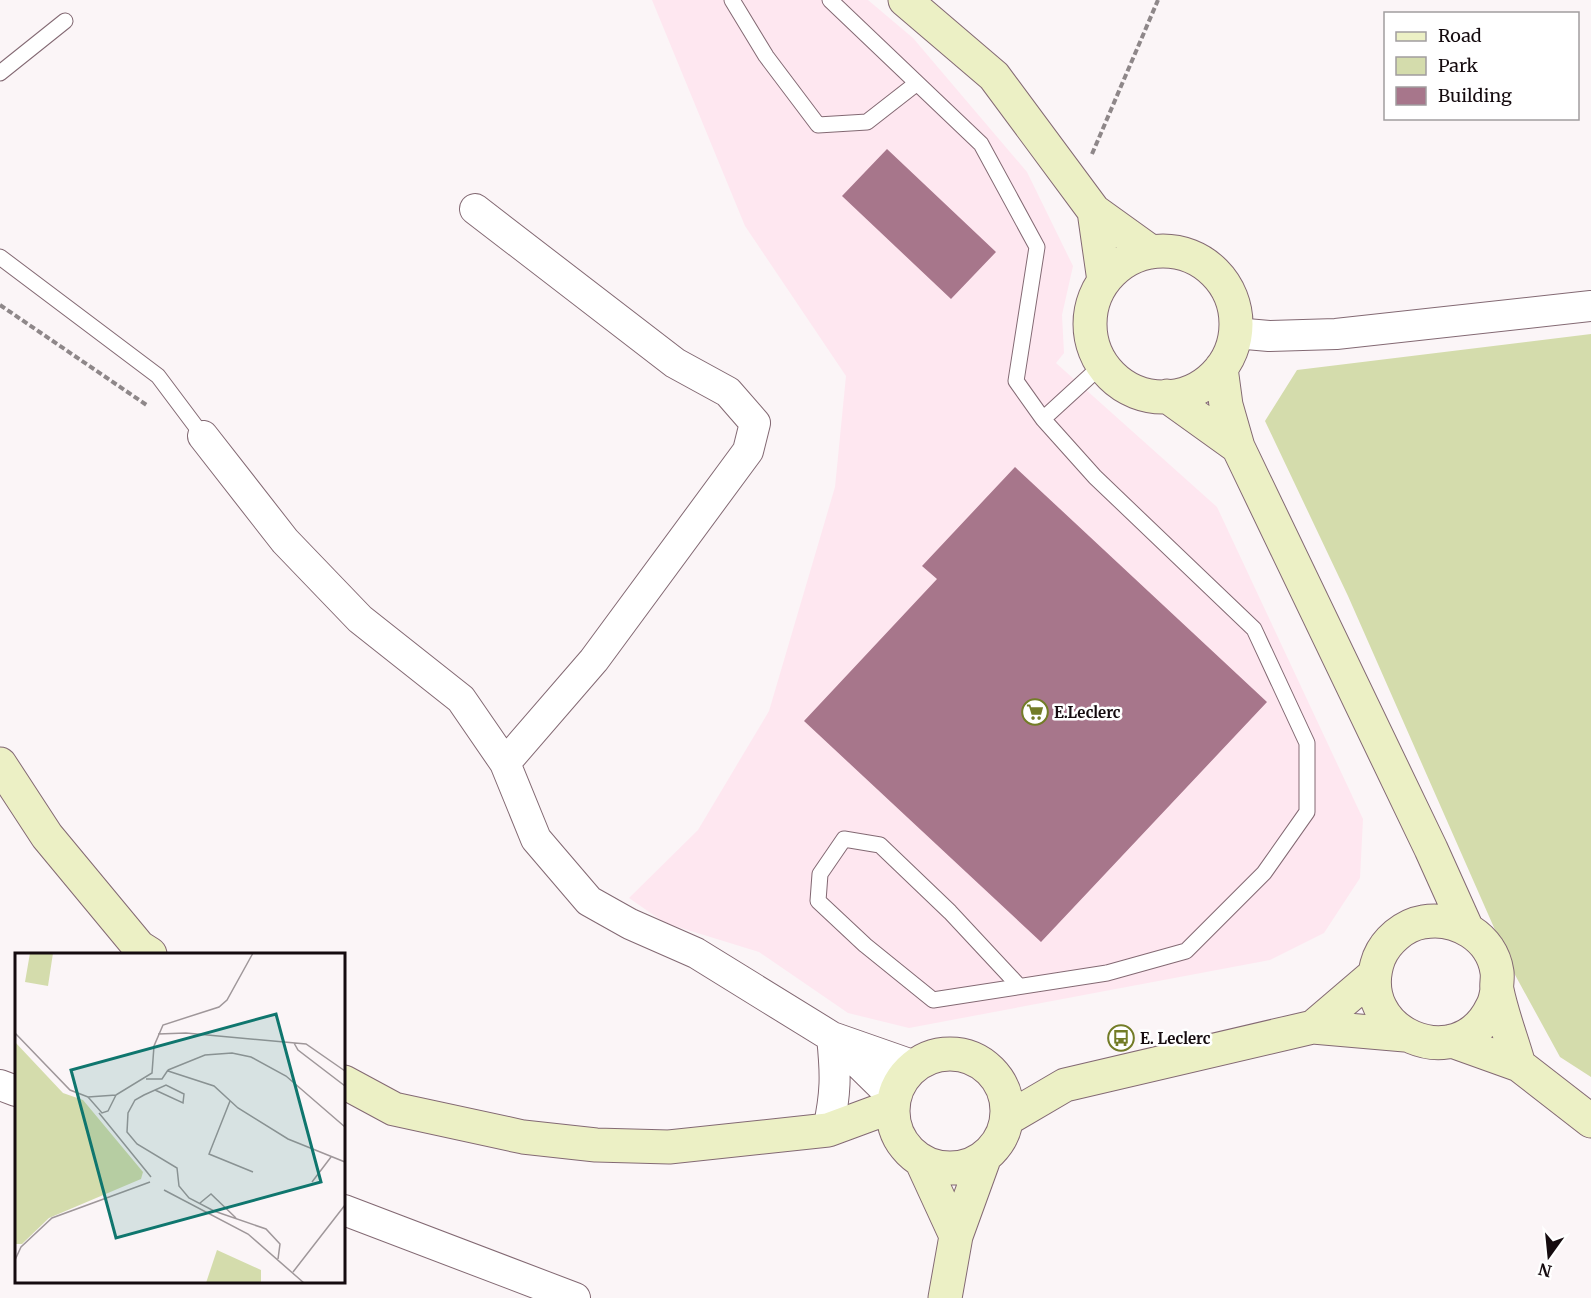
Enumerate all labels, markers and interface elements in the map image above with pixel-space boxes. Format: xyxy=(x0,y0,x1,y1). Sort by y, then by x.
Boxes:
legend xyxy=(1384,12,1579,120)
text: Road xyxy=(1438,24,1482,47)
text: Park xyxy=(1438,54,1479,77)
text: Building xyxy=(1438,84,1512,107)
supermarket icon: E.Leclerc xyxy=(1020,697,1050,727)
place label: E.Leclerc xyxy=(1054,703,1121,722)
inset map xyxy=(15,953,345,1283)
bus stop icon: E. Leclerc xyxy=(1106,1023,1136,1053)
place label: E. Leclerc xyxy=(1140,1029,1211,1048)
north arrow xyxy=(1519,1226,1579,1286)
text: N xyxy=(1536,1259,1554,1282)

